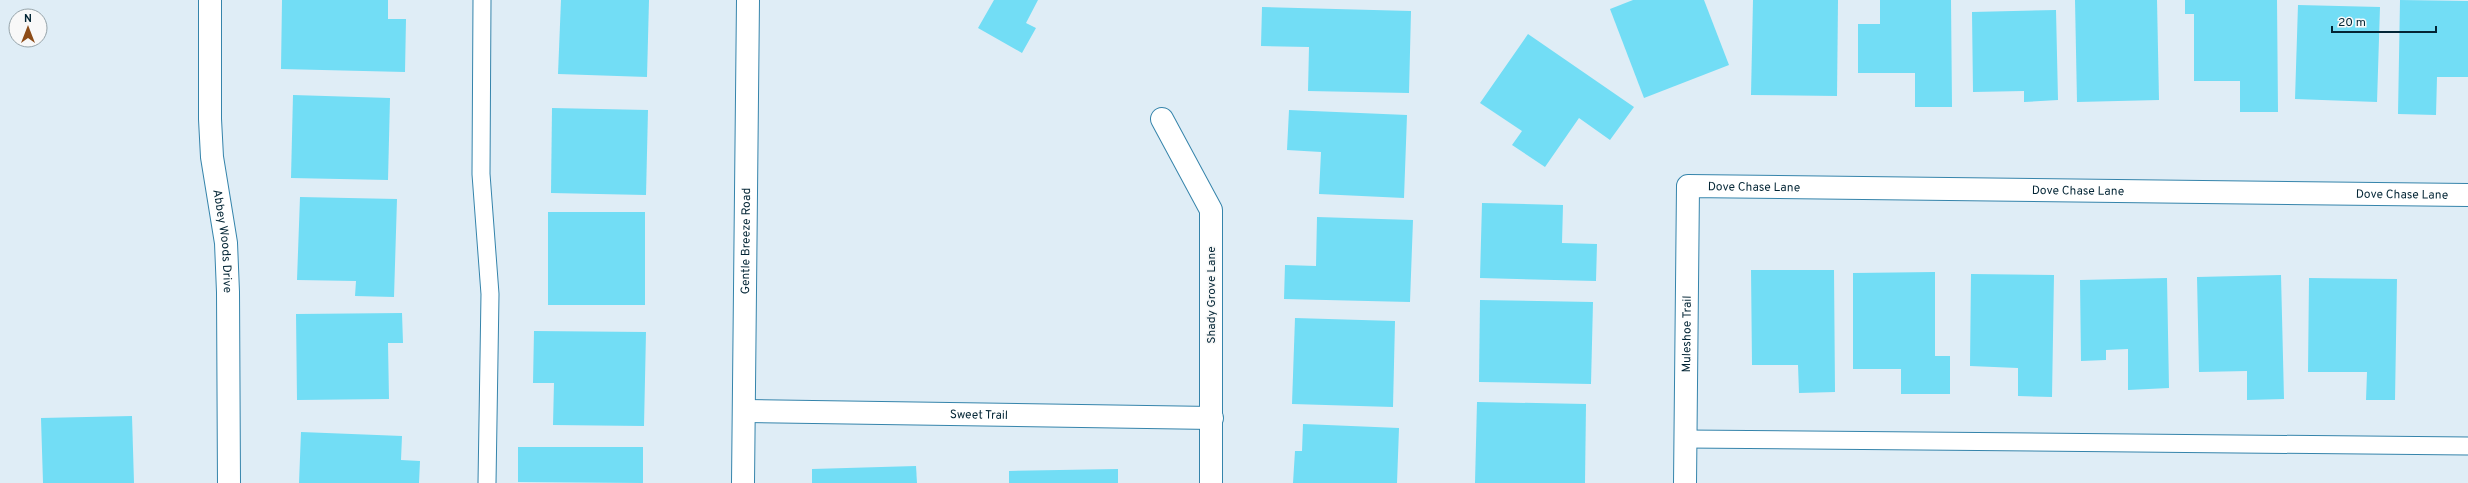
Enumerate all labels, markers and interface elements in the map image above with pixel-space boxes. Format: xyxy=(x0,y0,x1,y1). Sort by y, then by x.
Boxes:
north arrow xyxy=(8,8,48,48)
scale bar xyxy=(2332,8,2436,34)
text: N xyxy=(24,12,32,26)
text: 20 m xyxy=(2338,15,2366,31)
street label: Dove Chase Lane xyxy=(1708,179,1800,196)
street label: Dove Chase Lane xyxy=(2032,183,2124,200)
street label: Dove Chase Lane xyxy=(2356,187,2448,204)
street label: Abbey Woods Drive xyxy=(208,188,235,293)
street label: Gentle Breeze Road xyxy=(738,188,755,294)
street label: Shady Grove Lane xyxy=(1204,246,1220,344)
street label: Muleshoe Trail xyxy=(1679,295,1696,373)
street label: Sweet Trail xyxy=(950,407,1008,424)

